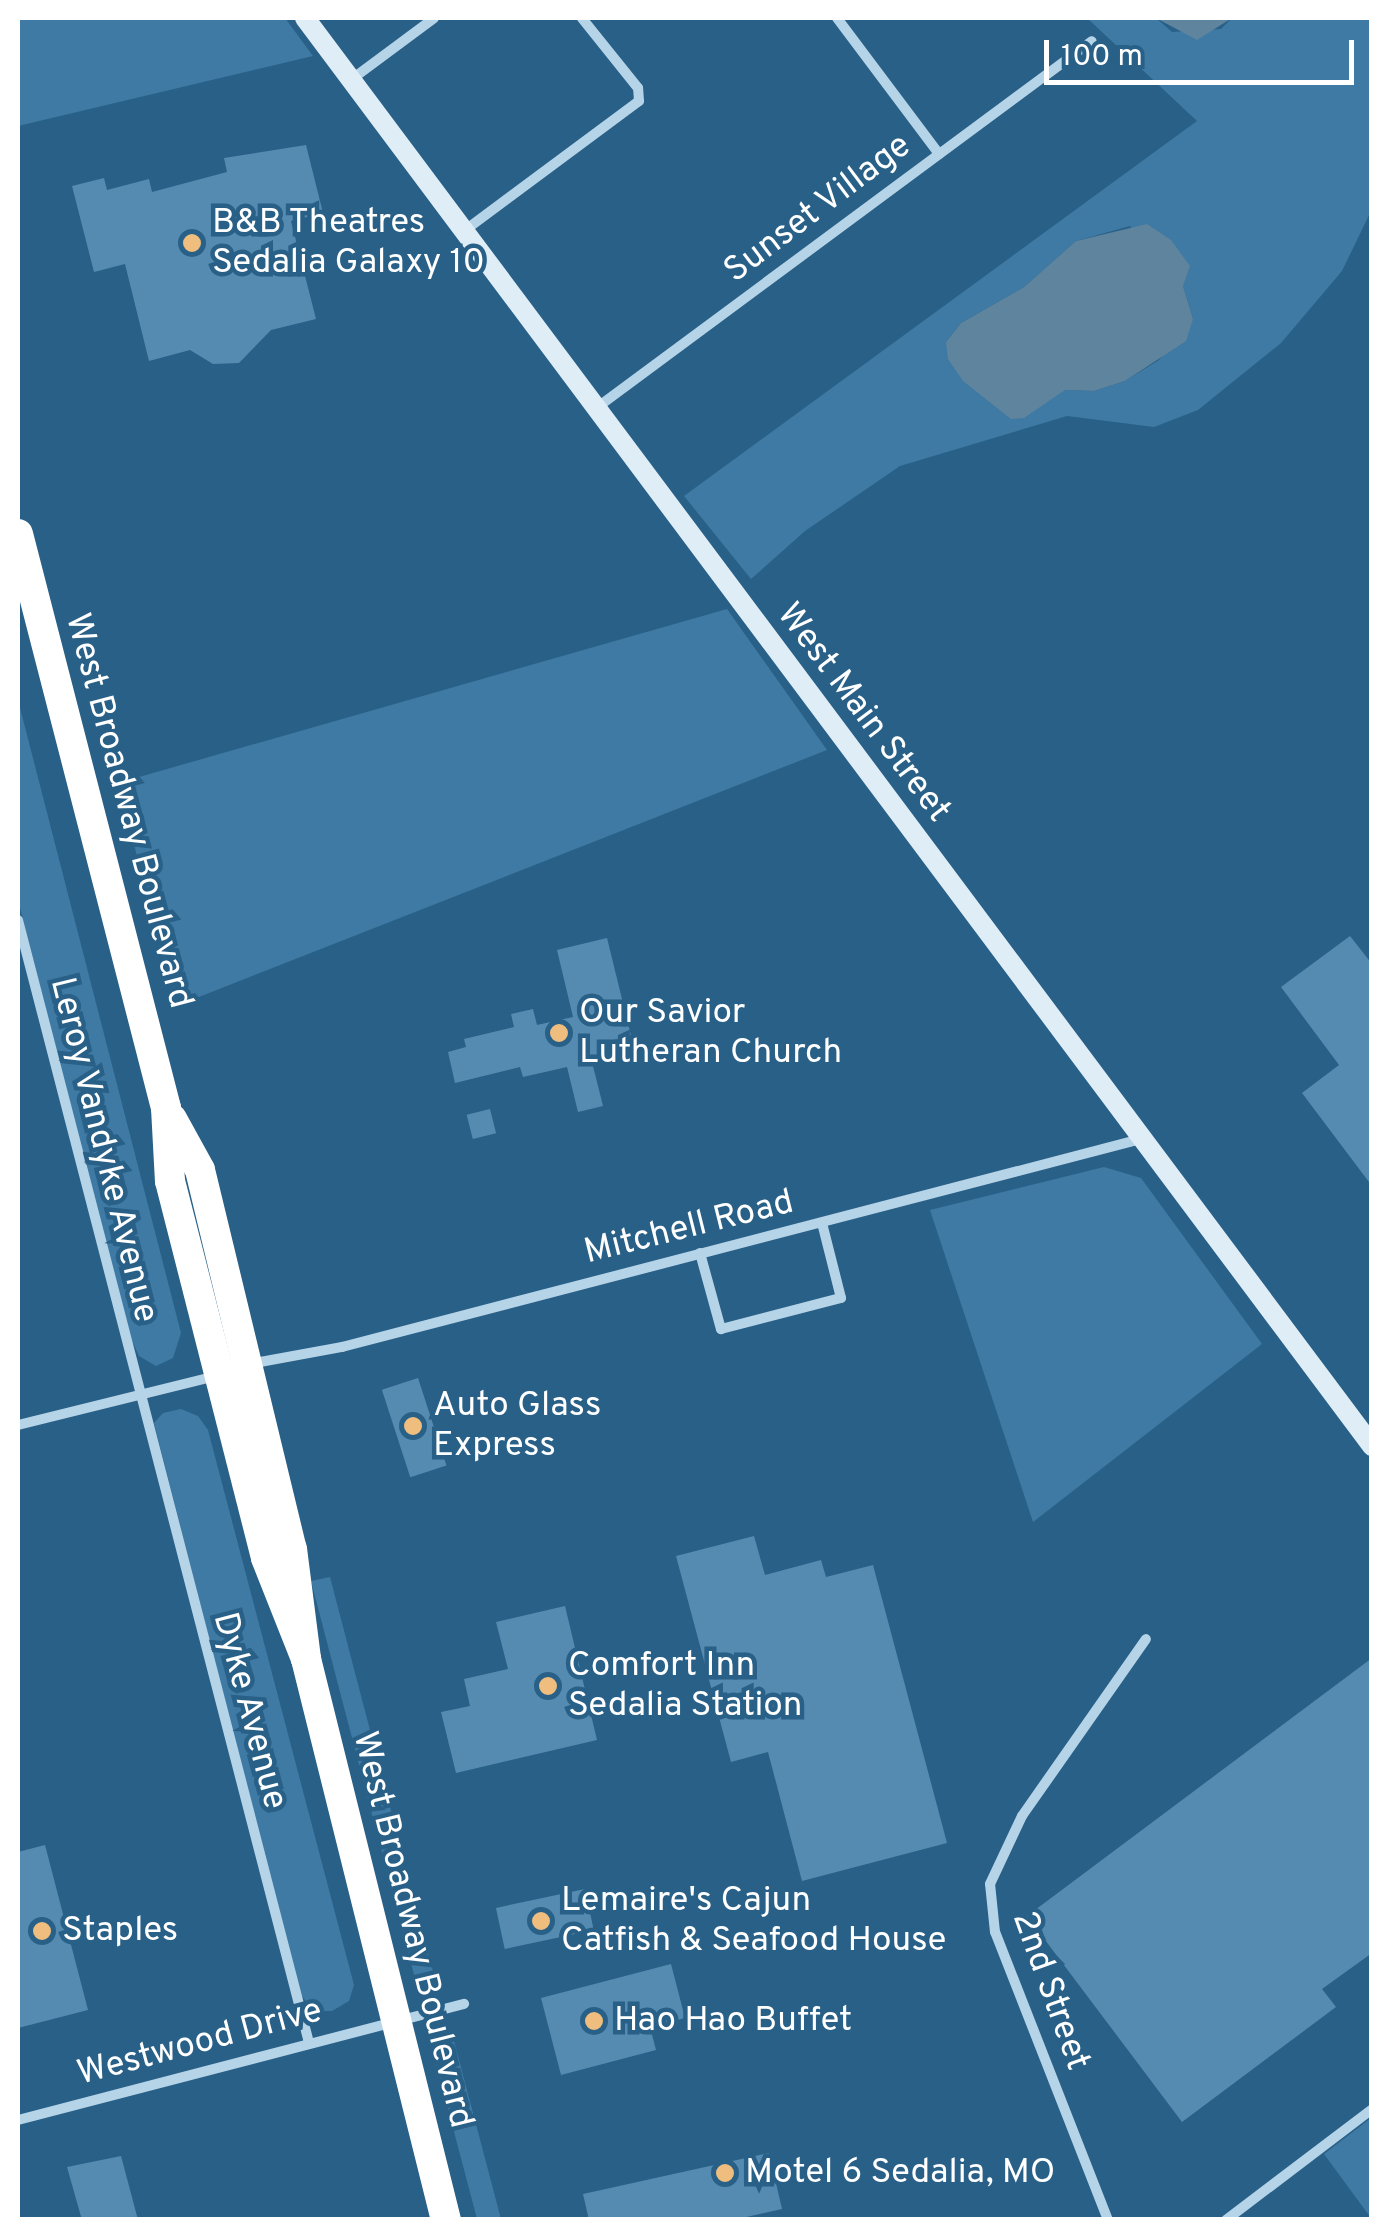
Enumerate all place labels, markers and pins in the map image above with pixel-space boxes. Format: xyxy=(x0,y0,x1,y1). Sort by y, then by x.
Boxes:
place label: B&B Theatres Sedalia Galaxy 10 xyxy=(212,202,485,284)
marker: B&B Theatres Sedalia Galaxy 10 xyxy=(181,232,203,254)
place label: Our Savior Lutheran Church xyxy=(579,992,842,1074)
marker: Our Savior Lutheran Church xyxy=(548,1022,570,1044)
place label: Auto Glass Express xyxy=(433,1385,601,1467)
marker: Auto Glass Express xyxy=(402,1415,424,1437)
place label: Comfort Inn Sedalia Station xyxy=(568,1645,802,1727)
marker: Comfort Inn Sedalia Station xyxy=(537,1675,559,1697)
place label: Lemaire's Cajun Catfish & Seafood House xyxy=(561,1880,946,1962)
place label: Staples xyxy=(62,1910,178,1952)
marker: Lemaire's Cajun Catfish & Seafood House xyxy=(530,1910,552,1932)
marker: Staples xyxy=(31,1920,53,1942)
place label: Hao Hao Buffet xyxy=(614,2000,852,2042)
marker: Hao Hao Buffet xyxy=(583,2010,605,2032)
place label: Motel 6 Sedalia, MO xyxy=(745,2152,1055,2194)
marker: Motel 6 Sedalia, MO xyxy=(714,2162,736,2184)

